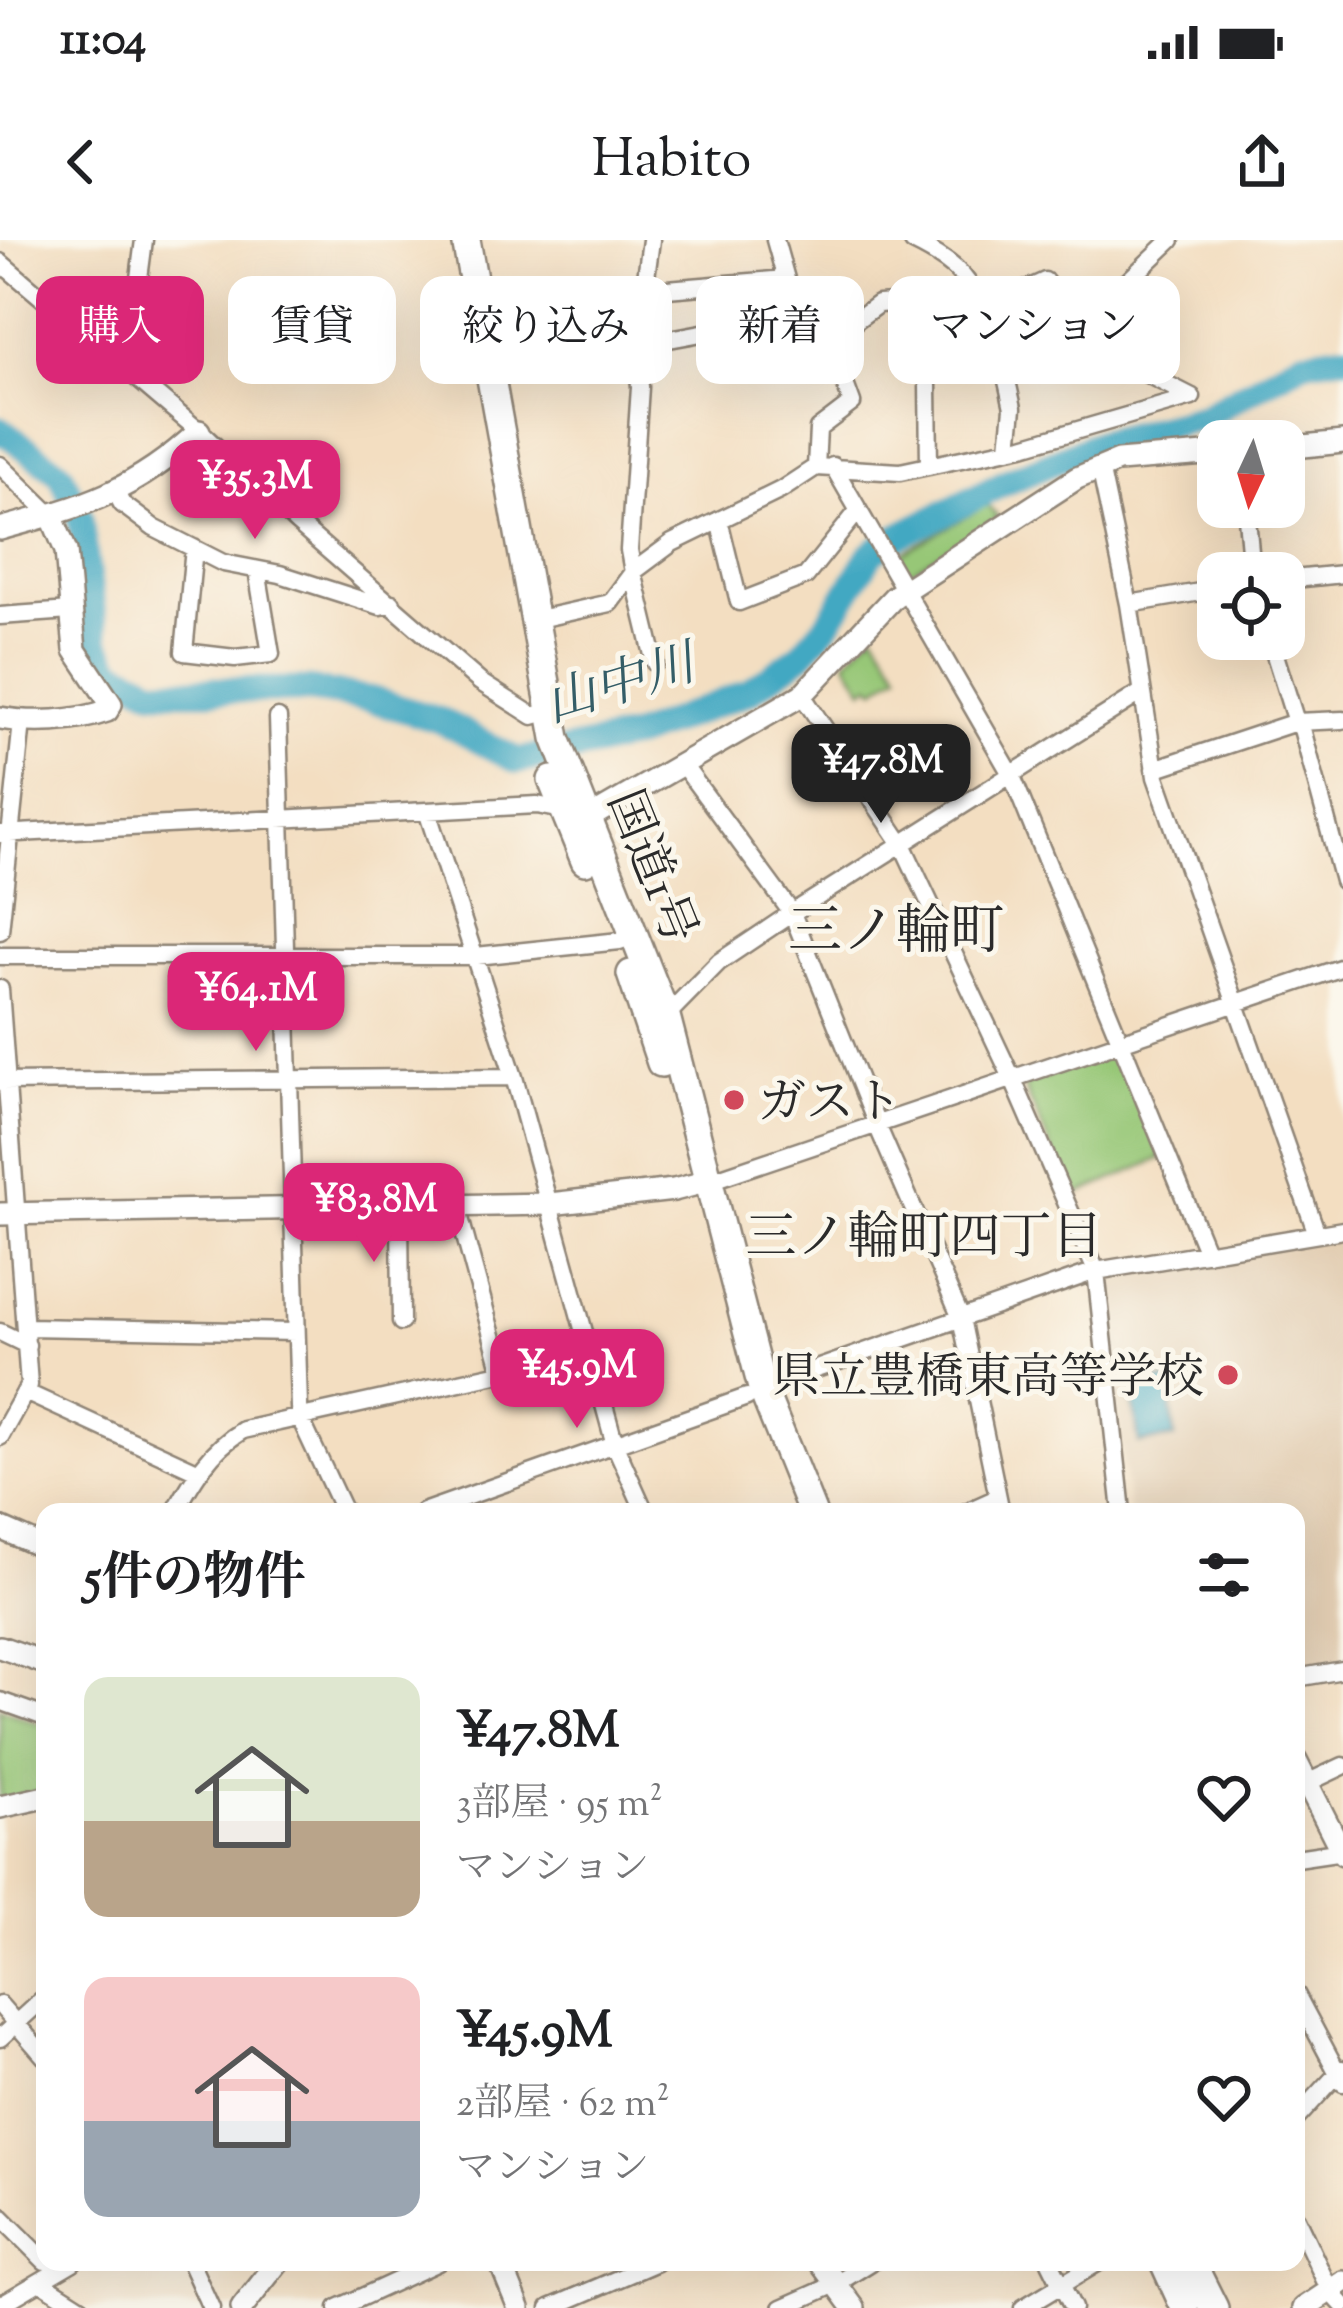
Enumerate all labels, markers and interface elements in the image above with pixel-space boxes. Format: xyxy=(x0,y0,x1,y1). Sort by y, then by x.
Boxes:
text: 11:04 xyxy=(60,10,146,75)
text: Habito xyxy=(592,123,751,201)
icon: back xyxy=(48,129,114,195)
icon: share xyxy=(1229,129,1295,195)
chip: 購入 xyxy=(36,276,204,384)
chip: 賃貸 xyxy=(228,276,396,384)
chip: 絞り込み xyxy=(420,276,672,384)
chip: 新着 xyxy=(696,276,864,384)
chip: マンション xyxy=(888,276,1180,384)
north arrow xyxy=(1197,420,1305,528)
map controls xyxy=(1197,420,1305,660)
pin: ¥35.3M xyxy=(157,440,353,542)
text: ¥35.3M xyxy=(197,451,313,507)
button: locate xyxy=(1197,552,1305,660)
water label: 山中川 xyxy=(537,629,709,745)
pin: ¥47.8M xyxy=(783,724,979,826)
text: ¥47.8M xyxy=(819,735,944,791)
street label: 国道1号 xyxy=(587,781,711,955)
district label: 三ノ輪町 xyxy=(788,896,1004,974)
pin: ¥64.1M xyxy=(158,952,354,1054)
text: ¥64.1M xyxy=(194,963,318,1019)
place label: ガスト xyxy=(758,1071,902,1140)
marker: ガスト xyxy=(721,1087,747,1113)
pin: ¥83.8M xyxy=(276,1163,472,1265)
text: ¥83.8M xyxy=(310,1174,438,1230)
district label: 三ノ輪町四丁目 xyxy=(745,1204,1103,1277)
pin: ¥45.9M xyxy=(479,1329,675,1431)
text: ¥45.9M xyxy=(517,1340,637,1396)
place label: 県立豊橋東高等学校 xyxy=(772,1346,1204,1415)
marker: 県立豊橋東高等学校 xyxy=(1215,1362,1241,1388)
icon: filters xyxy=(1191,1542,1257,1608)
text: 5件の物件 xyxy=(84,1544,305,1617)
text: ¥47.8M xyxy=(456,1697,619,1770)
icon: home xyxy=(180,1725,324,1869)
icon: heart xyxy=(1191,1764,1257,1830)
text: 3部屋 · 95 m² xyxy=(456,1778,663,1834)
text: マンション xyxy=(456,1842,649,1898)
text: ¥45.9M xyxy=(456,1997,612,2070)
icon: home xyxy=(180,2025,324,2169)
icon: heart xyxy=(1191,2064,1257,2130)
text: 2部屋 · 62 m² xyxy=(456,2078,670,2134)
text: マンション xyxy=(456,2142,649,2198)

